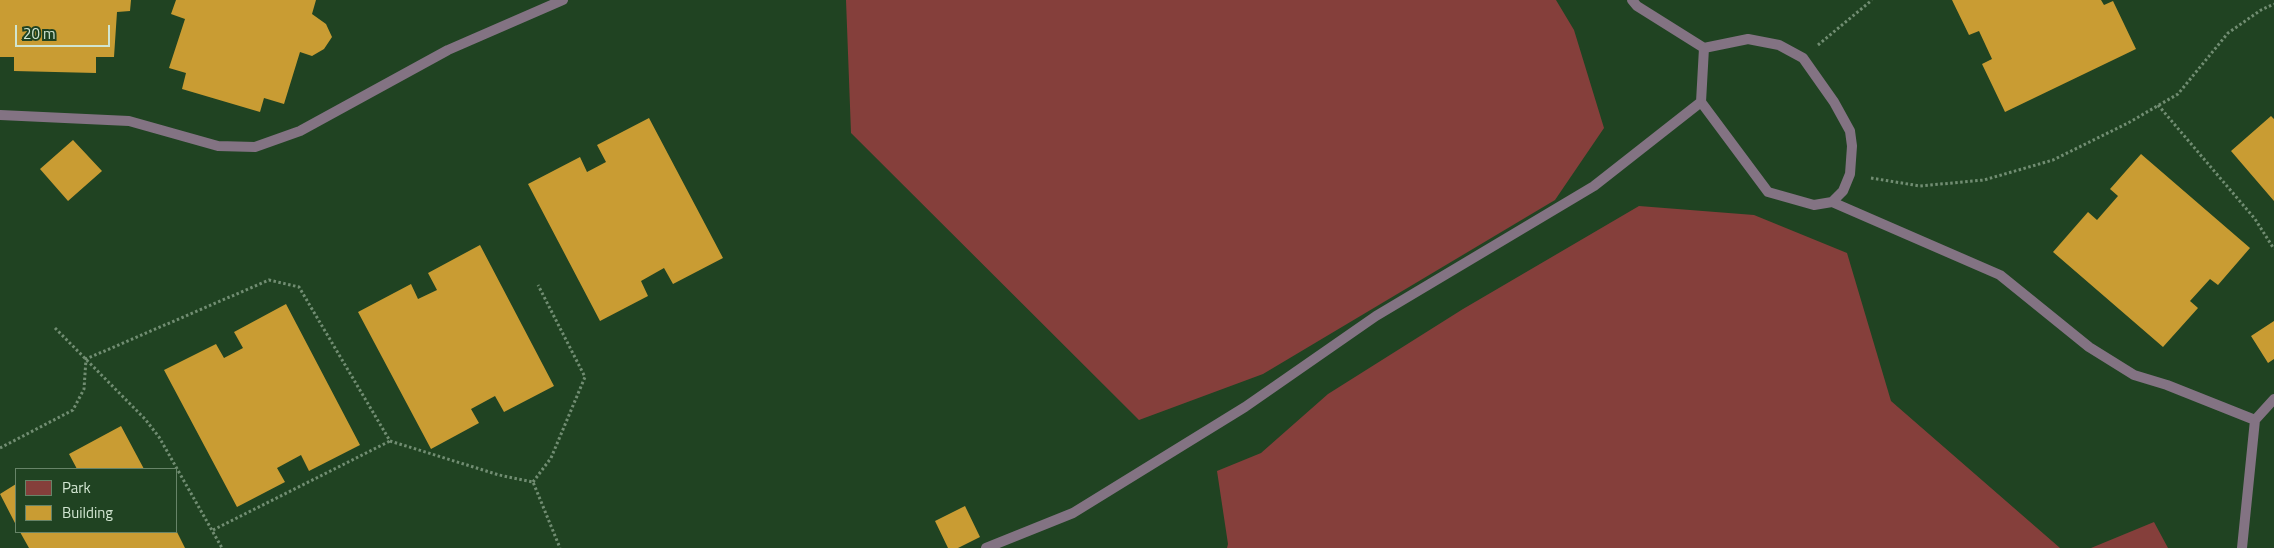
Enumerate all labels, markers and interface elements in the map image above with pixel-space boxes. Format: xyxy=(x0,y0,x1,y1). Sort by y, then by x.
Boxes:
scale bar xyxy=(18,15,112,47)
text: 20 m xyxy=(23,22,56,45)
legend xyxy=(15,468,178,533)
text: Park xyxy=(62,476,91,499)
text: Building xyxy=(62,501,113,524)

